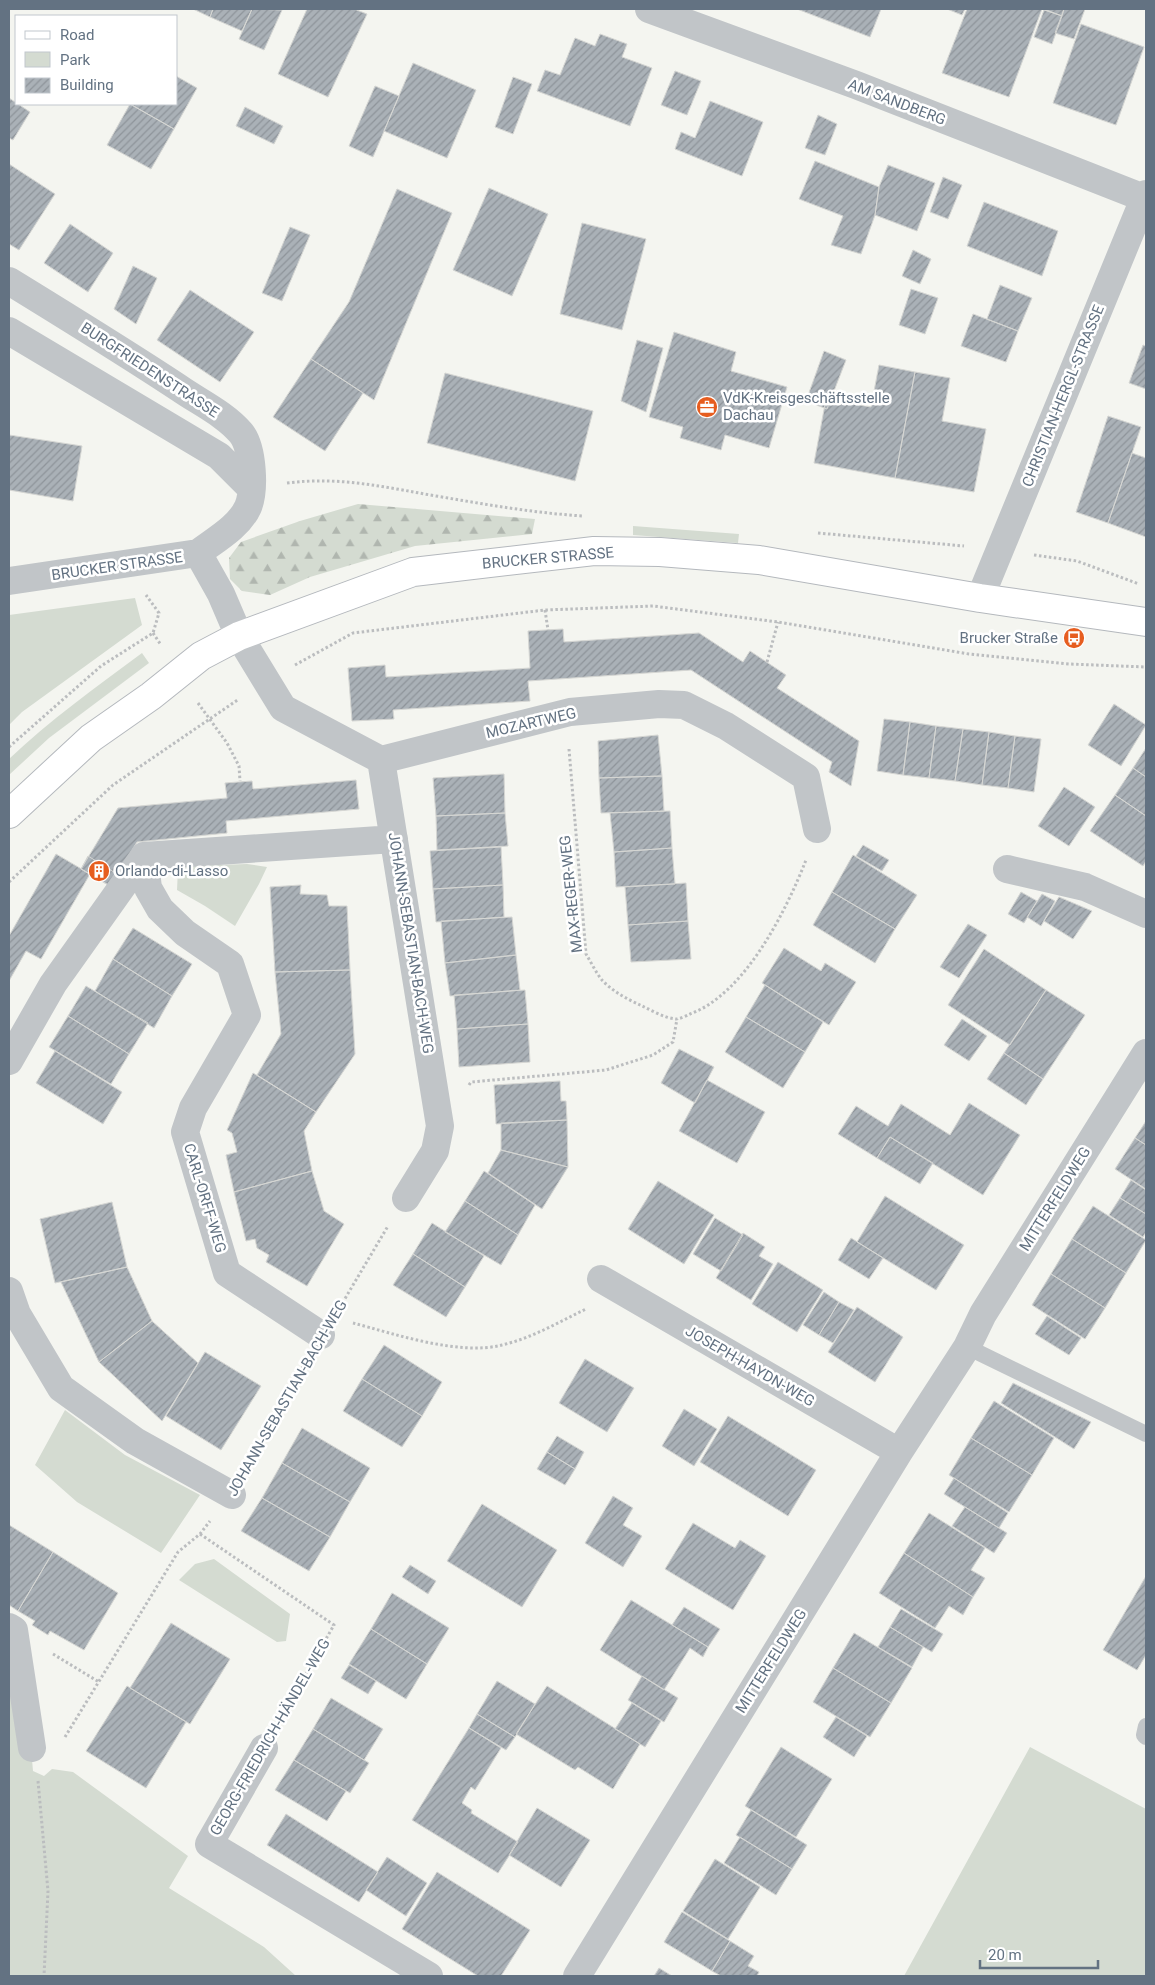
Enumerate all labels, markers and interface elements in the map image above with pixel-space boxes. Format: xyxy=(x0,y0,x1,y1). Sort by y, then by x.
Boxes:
legend xyxy=(15,15,178,105)
text: Road xyxy=(60,26,94,44)
text: Park xyxy=(60,51,91,69)
street label: AM SANDBERG xyxy=(846,75,948,129)
text: Building xyxy=(60,76,114,94)
street label: CHRISTIAN-HERGL-STRASSE xyxy=(1018,302,1108,490)
street label: BURGFRIEDENSTRASSE xyxy=(78,319,223,422)
place label: VdK-Kreisgeschäftsstelle Dachau xyxy=(723,389,890,424)
office icon: VdK-Kreisgeschäftsstelle Dachau xyxy=(695,395,719,419)
street label: BRUCKER STRASSE xyxy=(481,543,615,573)
street label: BRUCKER STRASSE xyxy=(50,548,184,584)
bus stop icon: Brucker Straße xyxy=(1062,626,1086,650)
place label: Brucker Straße xyxy=(960,629,1058,647)
street label: MOZARTWEG xyxy=(484,704,578,742)
street label: JOHANN-SEBASTIAN-BACH-WEG xyxy=(385,831,437,1055)
street label: MAX-REGER-WEG xyxy=(556,834,586,954)
building icon: Orlando-di-Lasso xyxy=(87,859,111,883)
place label: Orlando-di-Lasso xyxy=(115,862,228,880)
street label: CARL-ORFF-WEG xyxy=(180,1141,230,1255)
street label: MITTERFELDWEG xyxy=(1016,1144,1094,1254)
street label: JOHANN-SEBASTIAN-BACH-WEG xyxy=(223,1297,351,1499)
street label: JOSEPH-HAYDN-WEG xyxy=(682,1322,818,1410)
street label: MITTERFELDWEG xyxy=(732,1606,810,1716)
street label: GEORG-FRIEDRICH-HÄNDEL-WEG xyxy=(206,1635,334,1839)
scale bar xyxy=(980,1938,1098,1970)
text: 20 m xyxy=(988,1946,1022,1964)

